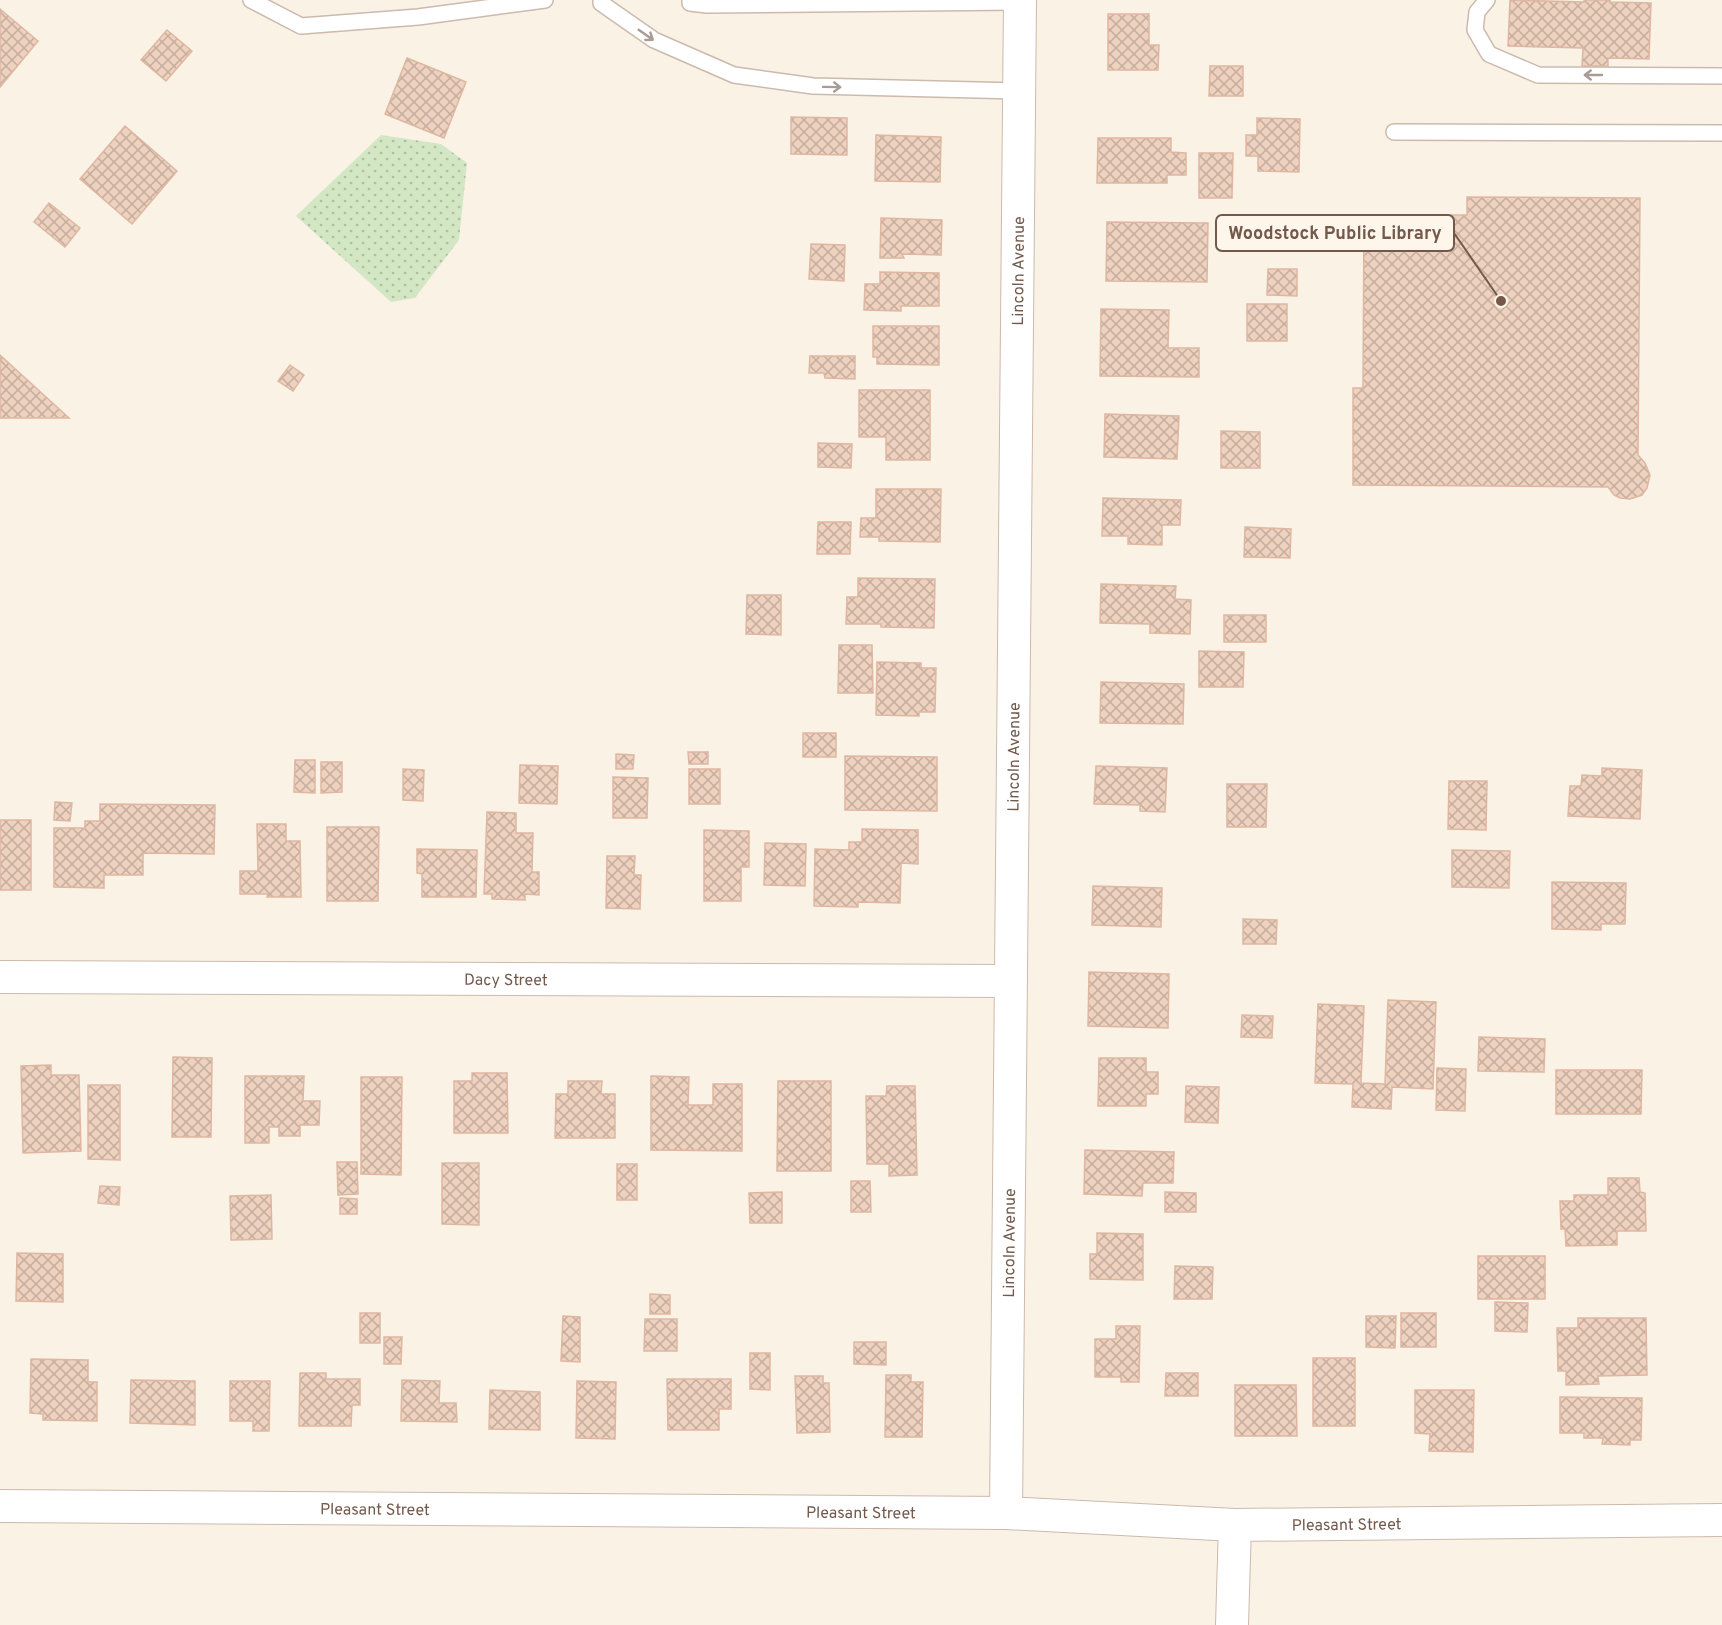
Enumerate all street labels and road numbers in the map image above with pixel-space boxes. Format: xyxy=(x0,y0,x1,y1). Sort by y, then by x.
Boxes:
street label: Lincoln Avenue xyxy=(1009,216,1030,326)
street label: Lincoln Avenue xyxy=(1004,702,1026,812)
street label: Dacy Street xyxy=(464,971,548,991)
street label: Lincoln Avenue xyxy=(1000,1188,1021,1298)
street label: Pleasant Street xyxy=(320,1500,430,1521)
street label: Pleasant Street xyxy=(806,1504,916,1524)
street label: Pleasant Street xyxy=(1292,1515,1402,1536)

